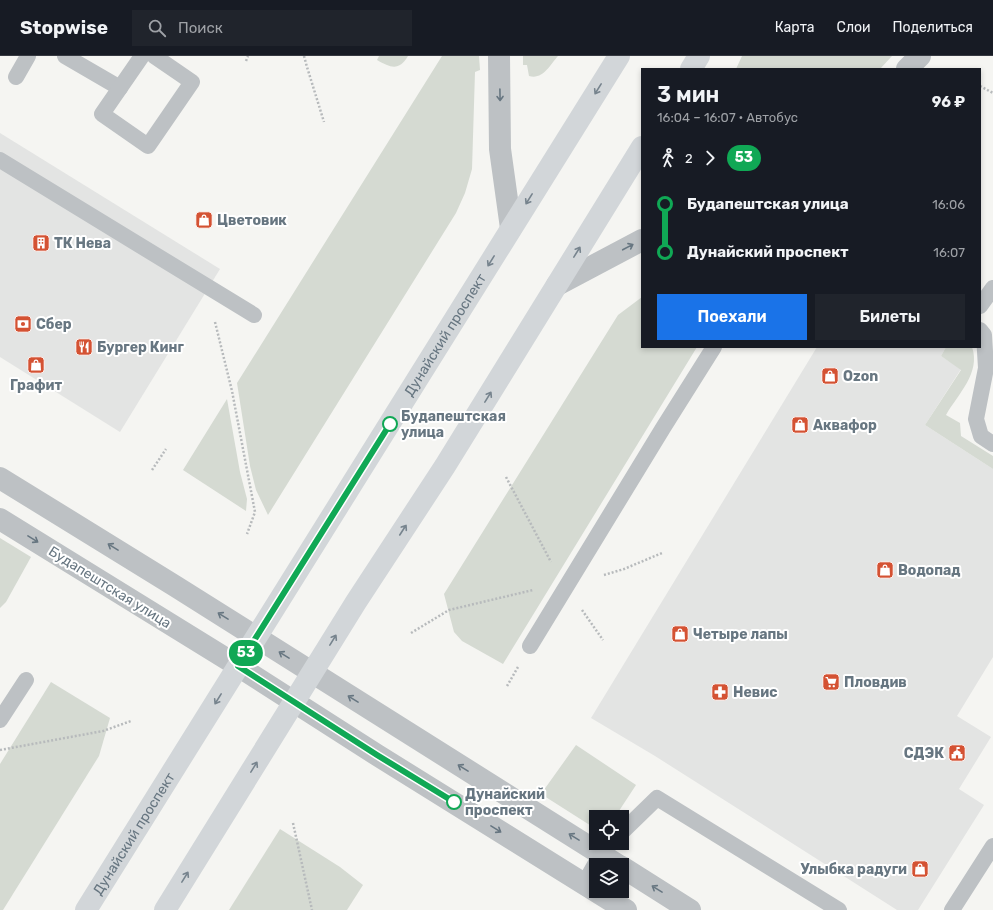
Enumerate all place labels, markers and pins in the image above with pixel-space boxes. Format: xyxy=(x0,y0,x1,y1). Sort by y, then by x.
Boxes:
shop icon: Цветовик xyxy=(194,210,214,230)
place label: Цветовик xyxy=(217,212,287,229)
building icon: ТК Нева xyxy=(31,233,51,253)
place label: ТК Нева xyxy=(54,235,111,252)
bank icon: Сбер xyxy=(13,314,33,334)
place label: Сбер xyxy=(36,316,72,333)
restaurant icon: Бургер Кинг xyxy=(74,337,94,357)
place label: Бургер Кинг xyxy=(97,339,184,356)
shop icon: Графит xyxy=(26,355,46,375)
shop icon: Ozon xyxy=(820,366,840,386)
place label: Ozon xyxy=(843,368,878,385)
place label: Графит xyxy=(10,377,62,394)
place label: Будапештская улица xyxy=(401,408,506,441)
shop icon: Аквафор xyxy=(790,415,810,435)
marker: Будапештская улица xyxy=(382,416,398,432)
place label: Аквафор xyxy=(813,417,877,434)
shop icon: Водопад xyxy=(875,560,895,580)
place label: Водопад xyxy=(898,562,960,579)
shop icon: Четыре лапы xyxy=(670,624,690,644)
place label: Четыре лапы xyxy=(693,626,788,643)
supermarket icon: Пловдив xyxy=(821,672,841,692)
place label: Пловдив xyxy=(844,674,907,691)
pharmacy icon: Невис xyxy=(710,682,730,702)
place label: Невис xyxy=(733,684,777,701)
public building icon: СДЭК xyxy=(947,743,967,763)
place label: СДЭК xyxy=(904,745,944,762)
place label: Дунайский проспект xyxy=(465,786,545,819)
marker: Дунайский проспект xyxy=(446,794,462,810)
shop icon: Улыбка радуги xyxy=(910,859,930,879)
place label: Улыбка радуги xyxy=(801,861,907,878)

